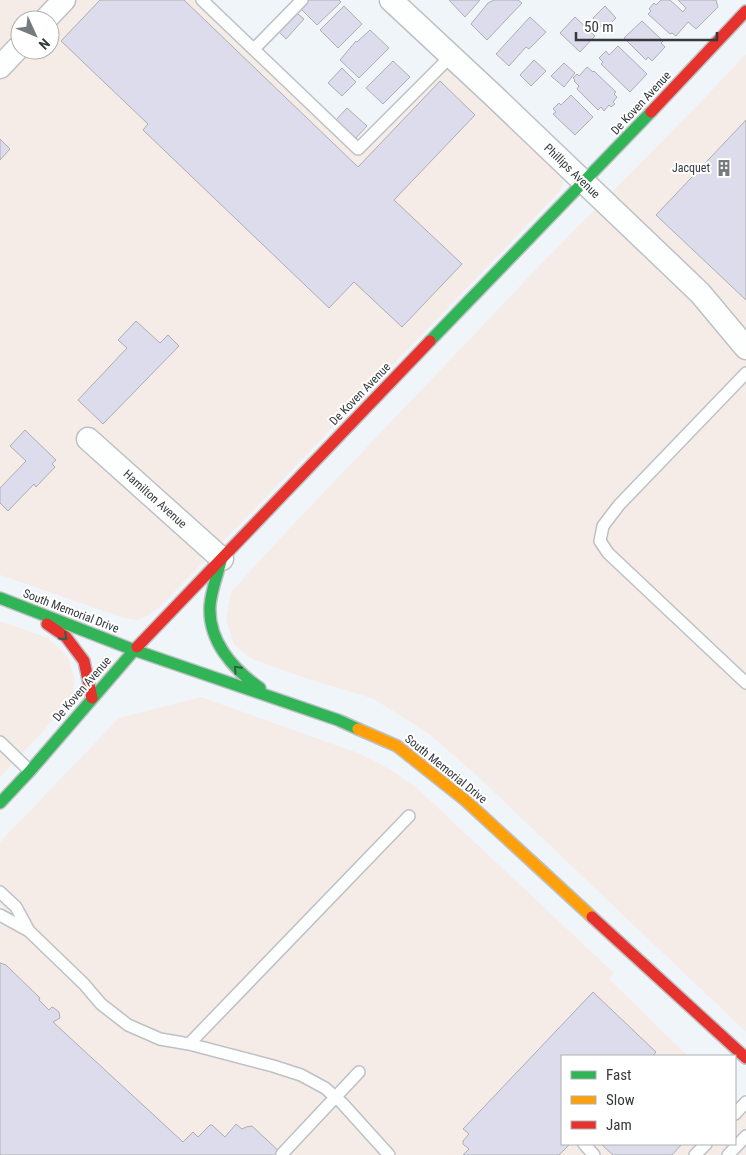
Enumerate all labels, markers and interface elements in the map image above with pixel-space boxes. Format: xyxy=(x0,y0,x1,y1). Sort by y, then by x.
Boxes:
north arrow xyxy=(10,10,60,60)
scale bar xyxy=(576,10,717,42)
text: 50 m xyxy=(584,18,614,36)
text: N xyxy=(36,35,53,53)
street label: De Koven Avenue xyxy=(608,68,674,138)
street label: Phillips Avenue xyxy=(541,141,603,201)
building icon: Jacquet xyxy=(714,158,734,178)
place label: Jacquet xyxy=(672,161,710,175)
street label: De Koven Avenue xyxy=(327,360,394,428)
street label: Hamilton Avenue xyxy=(120,467,190,531)
street label: South Memorial Drive xyxy=(21,586,121,636)
one-way arrow xyxy=(59,631,68,640)
street label: De Koven Avenue xyxy=(50,653,114,724)
one-way arrow xyxy=(234,665,243,674)
street label: South Memorial Drive xyxy=(402,732,490,807)
legend xyxy=(561,1055,736,1145)
text: Fast xyxy=(606,1066,631,1084)
text: Slow xyxy=(606,1091,635,1109)
text: Jam xyxy=(606,1116,632,1134)

